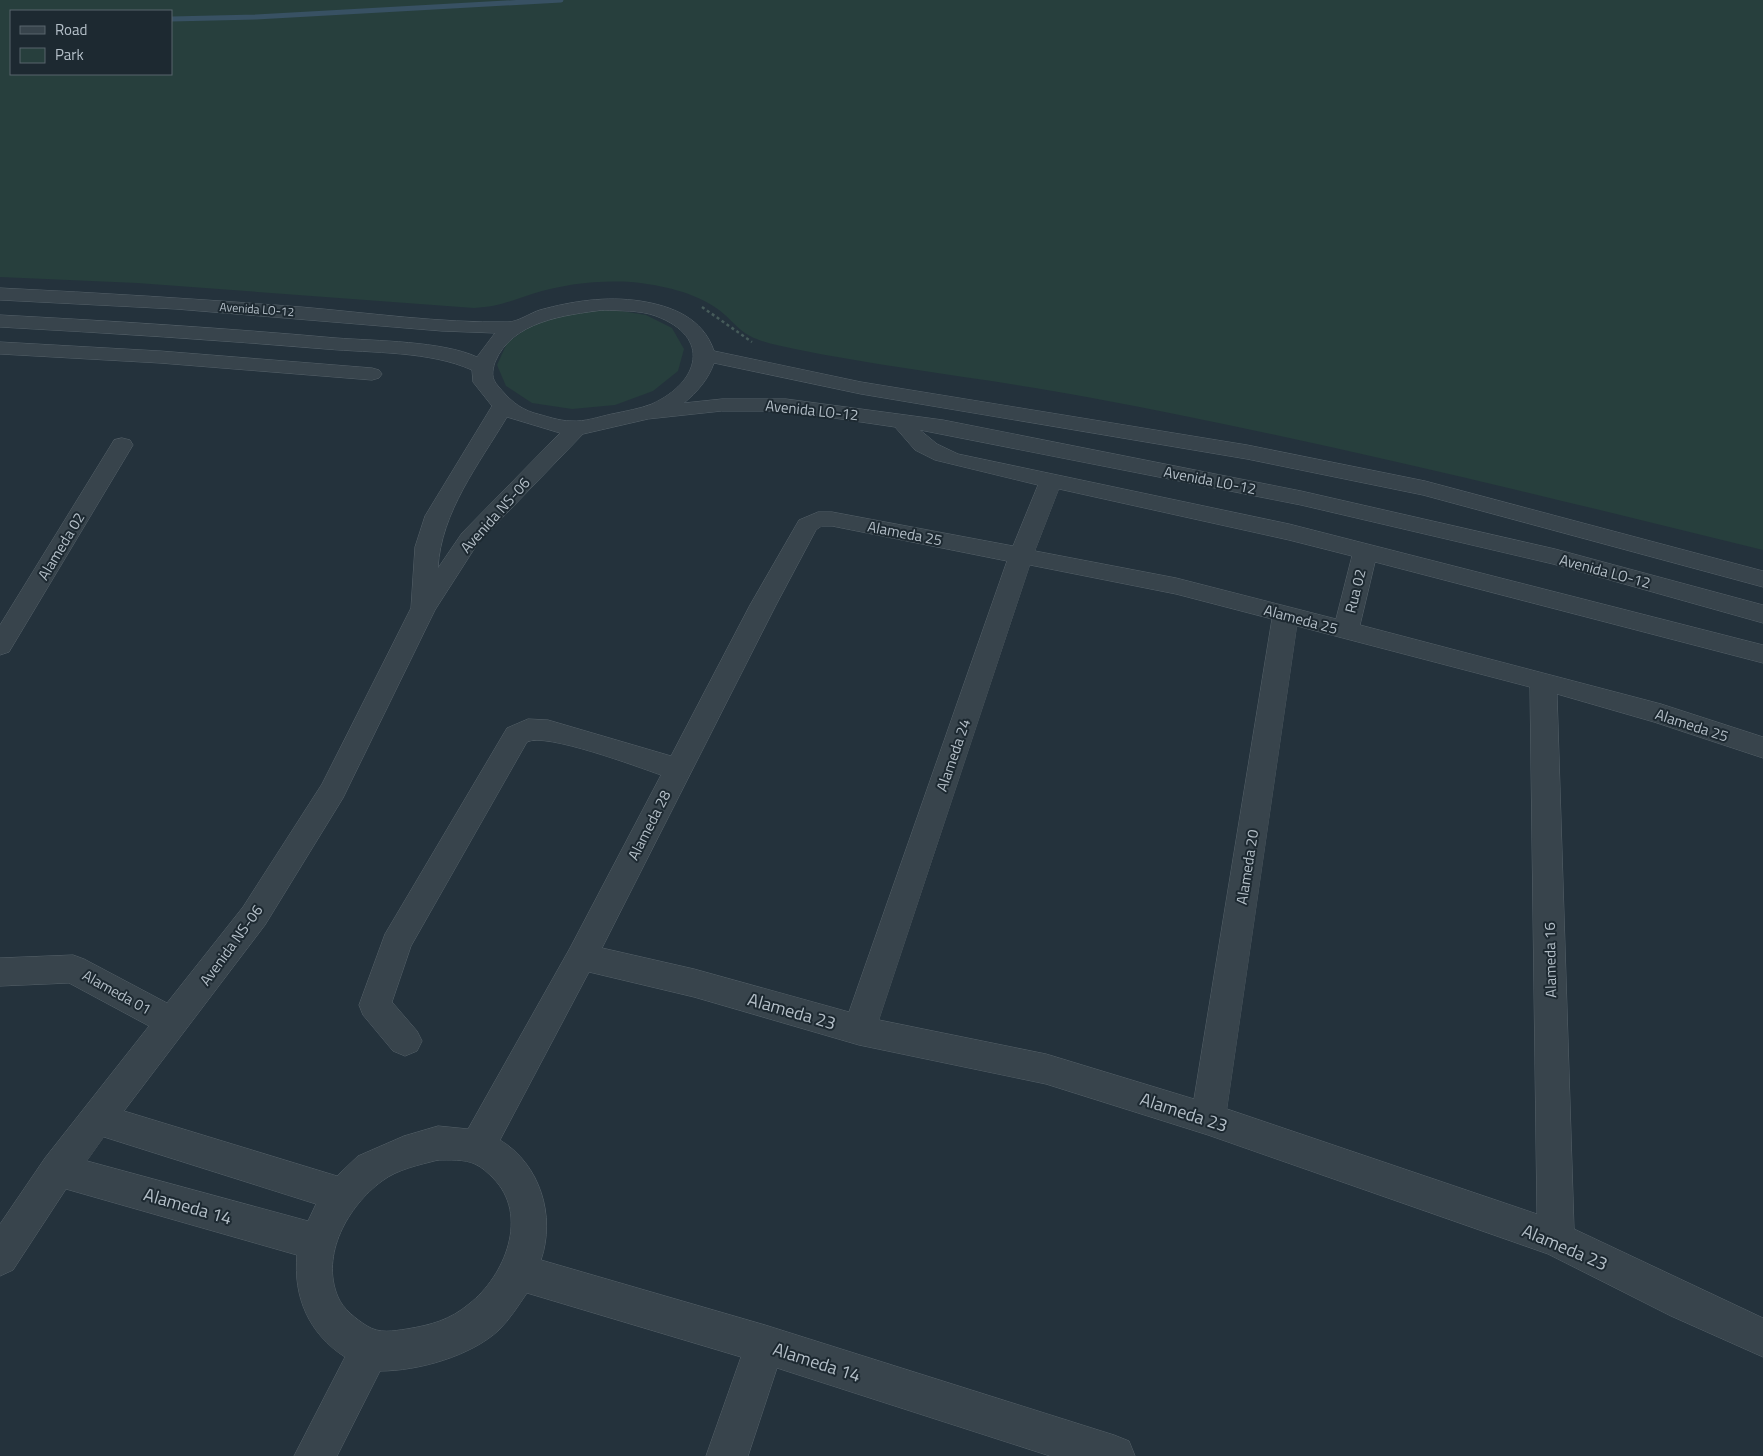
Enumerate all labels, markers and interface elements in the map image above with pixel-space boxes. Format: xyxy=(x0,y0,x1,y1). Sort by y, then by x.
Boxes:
legend xyxy=(10,10,172,75)
text: Road xyxy=(55,18,87,41)
text: Park xyxy=(55,43,84,66)
street label: Avenida LO-12 xyxy=(219,297,295,321)
street label: Avenida LO-12 xyxy=(764,394,860,426)
street label: Avenida LO-12 xyxy=(1162,460,1258,500)
street label: Avenida NS-06 xyxy=(455,472,535,558)
street label: Alameda 02 xyxy=(32,508,90,584)
street label: Alameda 25 xyxy=(866,514,944,552)
street label: Avenida LO-12 xyxy=(1557,548,1653,594)
street label: Rua 02 xyxy=(1338,566,1372,616)
street label: Alameda 25 xyxy=(1262,598,1340,640)
street label: Alameda 25 xyxy=(1652,702,1732,748)
street label: Alameda 24 xyxy=(930,716,976,794)
street label: Alameda 28 xyxy=(622,786,676,864)
street label: Alameda 20 xyxy=(1230,828,1264,906)
street label: Avenida NS-06 xyxy=(194,900,268,990)
street label: Alameda 16 xyxy=(1538,922,1562,998)
street label: Alameda 01 xyxy=(78,964,156,1020)
street label: Alameda 23 xyxy=(745,986,839,1036)
street label: Alameda 23 xyxy=(1137,1085,1231,1139)
street label: Alameda 14 xyxy=(141,1181,235,1231)
street label: Alameda 23 xyxy=(1518,1217,1612,1277)
street label: Alameda 14 xyxy=(770,1335,864,1389)

